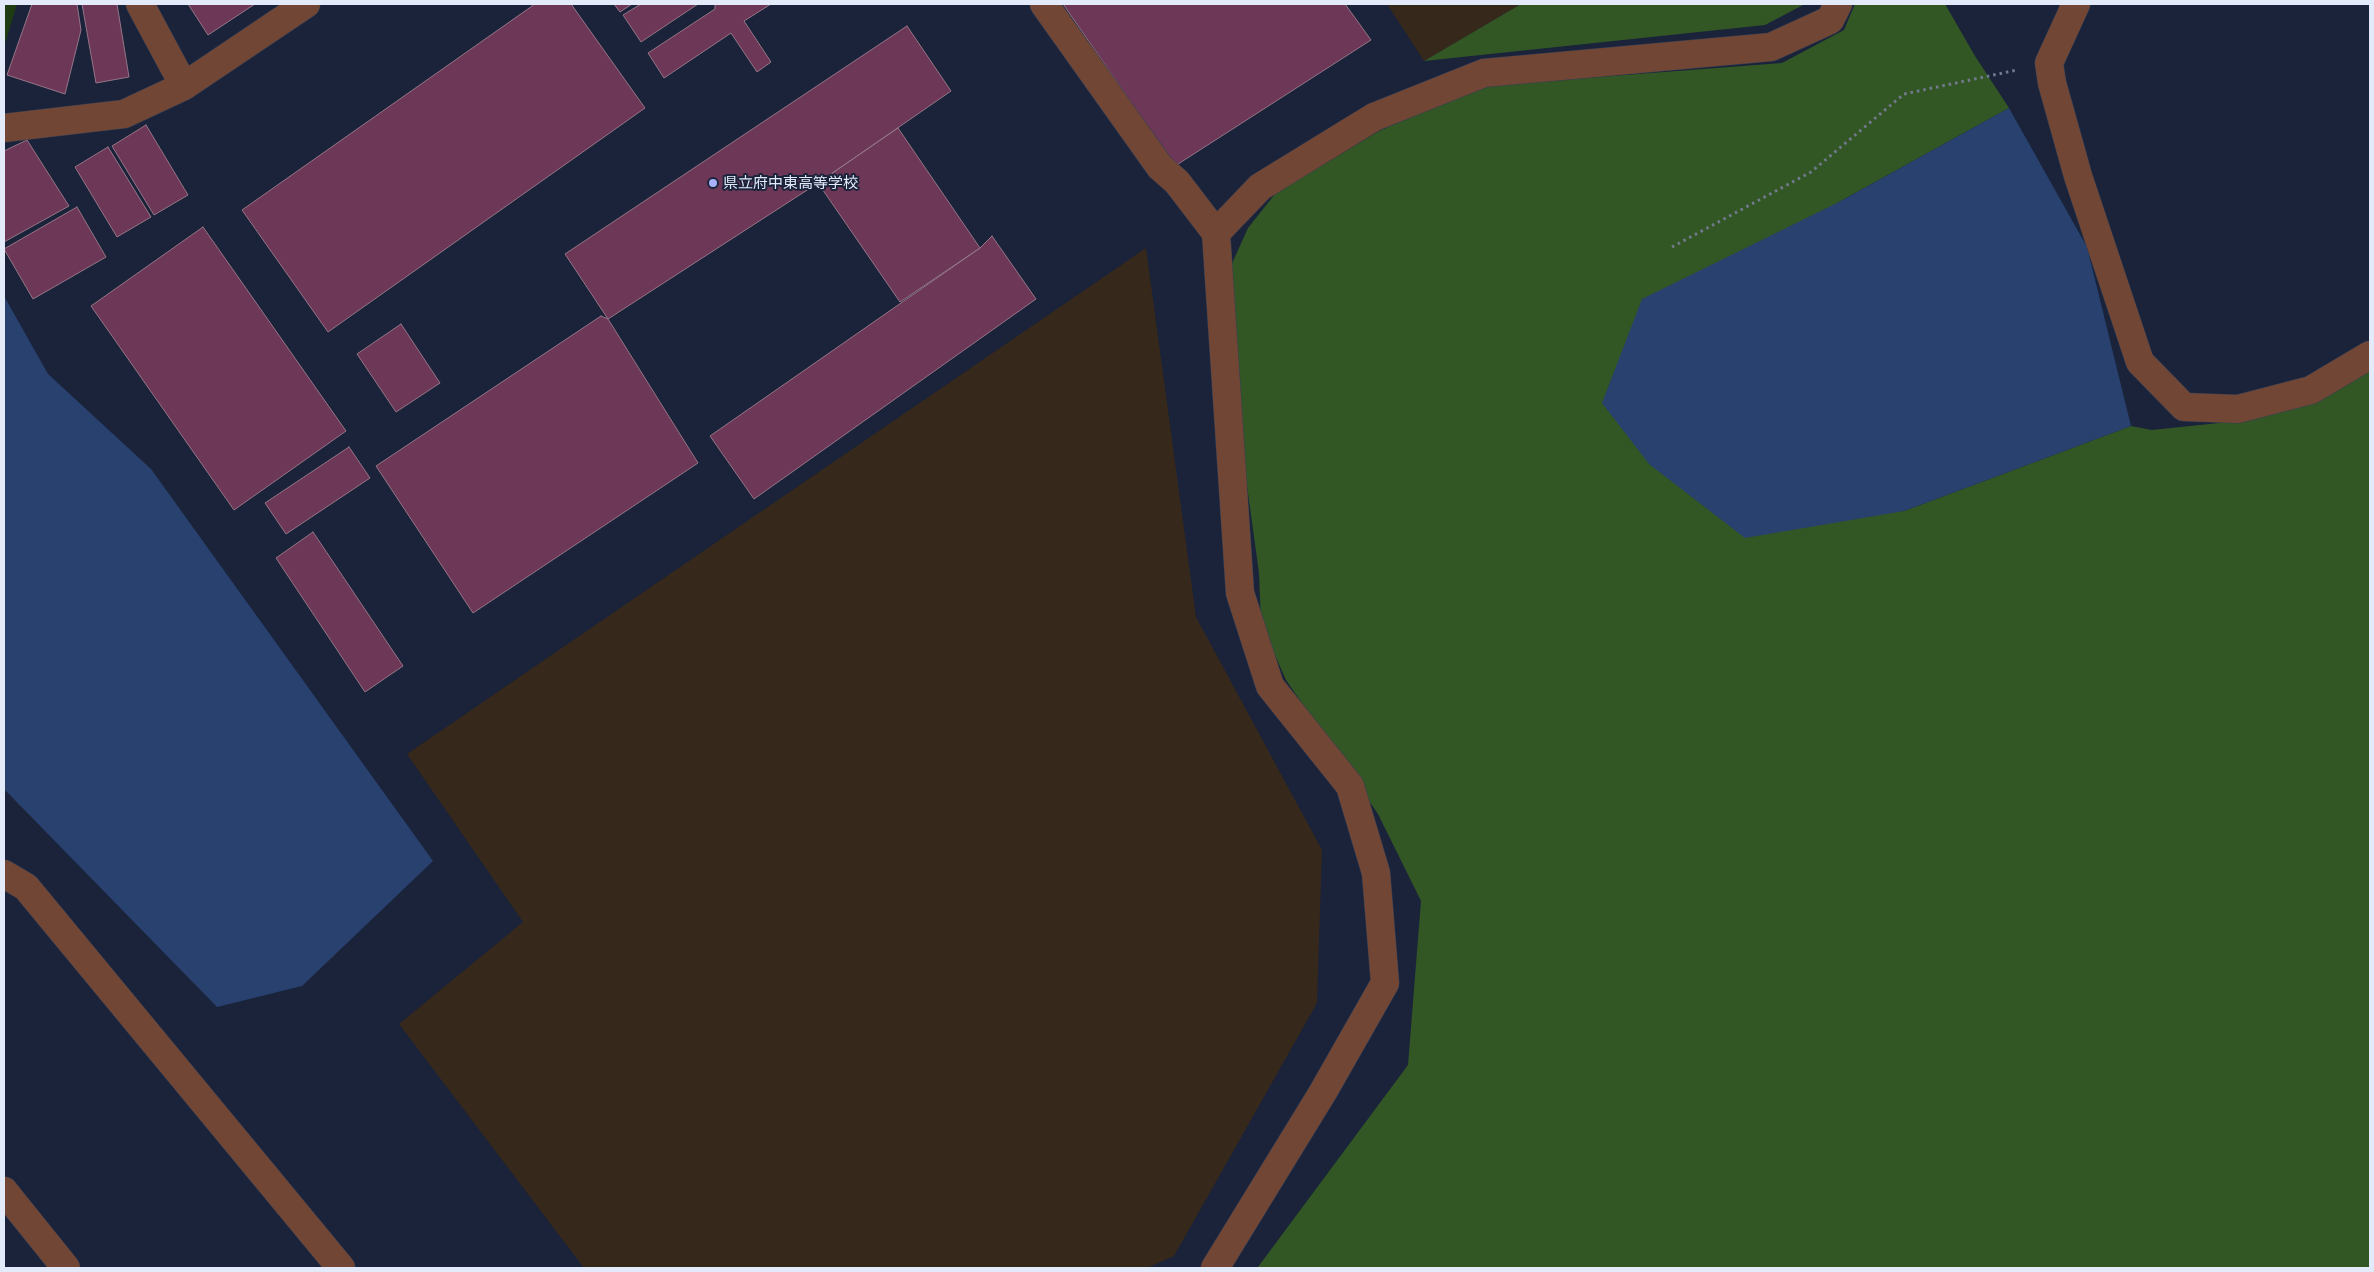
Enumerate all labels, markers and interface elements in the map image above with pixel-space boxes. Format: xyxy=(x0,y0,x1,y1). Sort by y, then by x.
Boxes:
place label: 県立府中東高等学校 xyxy=(723,174,858,192)
marker: 県立府中東高等学校 xyxy=(707,177,719,189)

